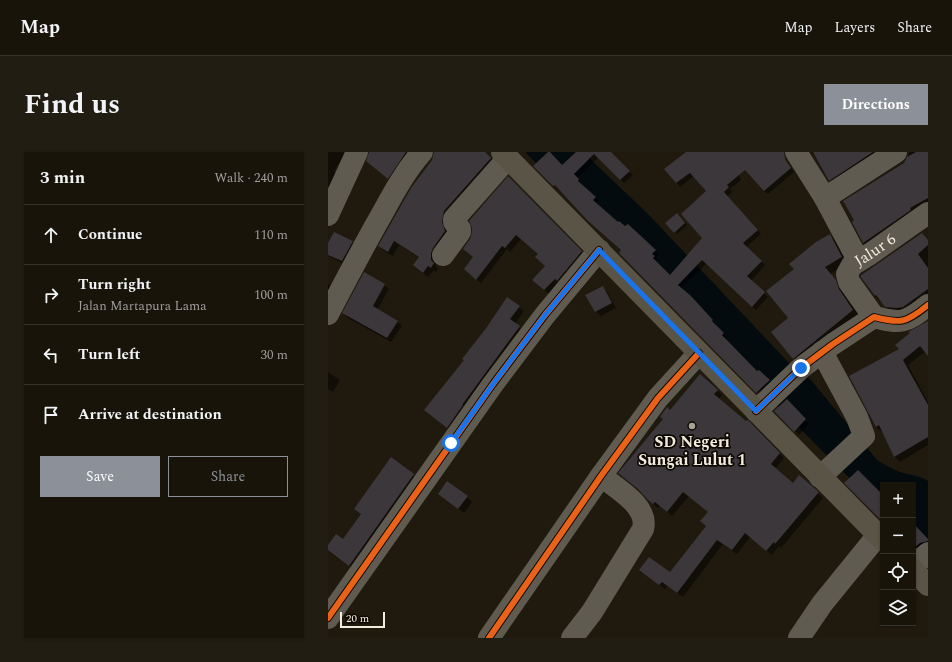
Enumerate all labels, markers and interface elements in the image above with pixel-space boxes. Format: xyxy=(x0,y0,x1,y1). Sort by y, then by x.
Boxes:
text: Map xyxy=(20,13,60,42)
text: Map xyxy=(784,17,813,38)
text: Layers xyxy=(835,17,875,38)
text: Share xyxy=(897,17,932,38)
text: Find us xyxy=(24,83,120,126)
button: Directions xyxy=(824,84,928,125)
text: 3 min xyxy=(40,165,85,191)
text: Walk · 240 m xyxy=(214,168,288,188)
text: Continue xyxy=(78,223,143,246)
icon: ahead xyxy=(40,224,62,246)
text: 110 m xyxy=(254,225,288,245)
street label: Jalur 6 xyxy=(850,227,901,273)
text: Turn right xyxy=(78,273,151,296)
icon: right xyxy=(40,284,62,306)
text: 100 m xyxy=(254,285,288,305)
text: Jalan Martapura Lama xyxy=(78,296,207,316)
text: Turn left xyxy=(78,343,140,366)
icon: left xyxy=(40,344,62,366)
text: 30 m xyxy=(261,345,288,365)
route end xyxy=(792,359,810,377)
text: Arrive at destination xyxy=(78,403,222,426)
icon: arrive xyxy=(40,404,62,426)
marker: SD Negeri Sungai Lulut 1 xyxy=(687,421,697,431)
place label: SD Negeri Sungai Lulut 1 xyxy=(638,430,746,472)
route start xyxy=(442,434,460,452)
button: Save xyxy=(40,456,160,497)
button: Share xyxy=(168,456,288,497)
map controls xyxy=(880,482,916,626)
button: + xyxy=(880,482,916,518)
button: − xyxy=(880,518,916,554)
button: locate xyxy=(880,554,916,590)
button: layers xyxy=(880,590,916,626)
scale bar xyxy=(340,610,385,629)
text: 20 m xyxy=(346,610,369,627)

